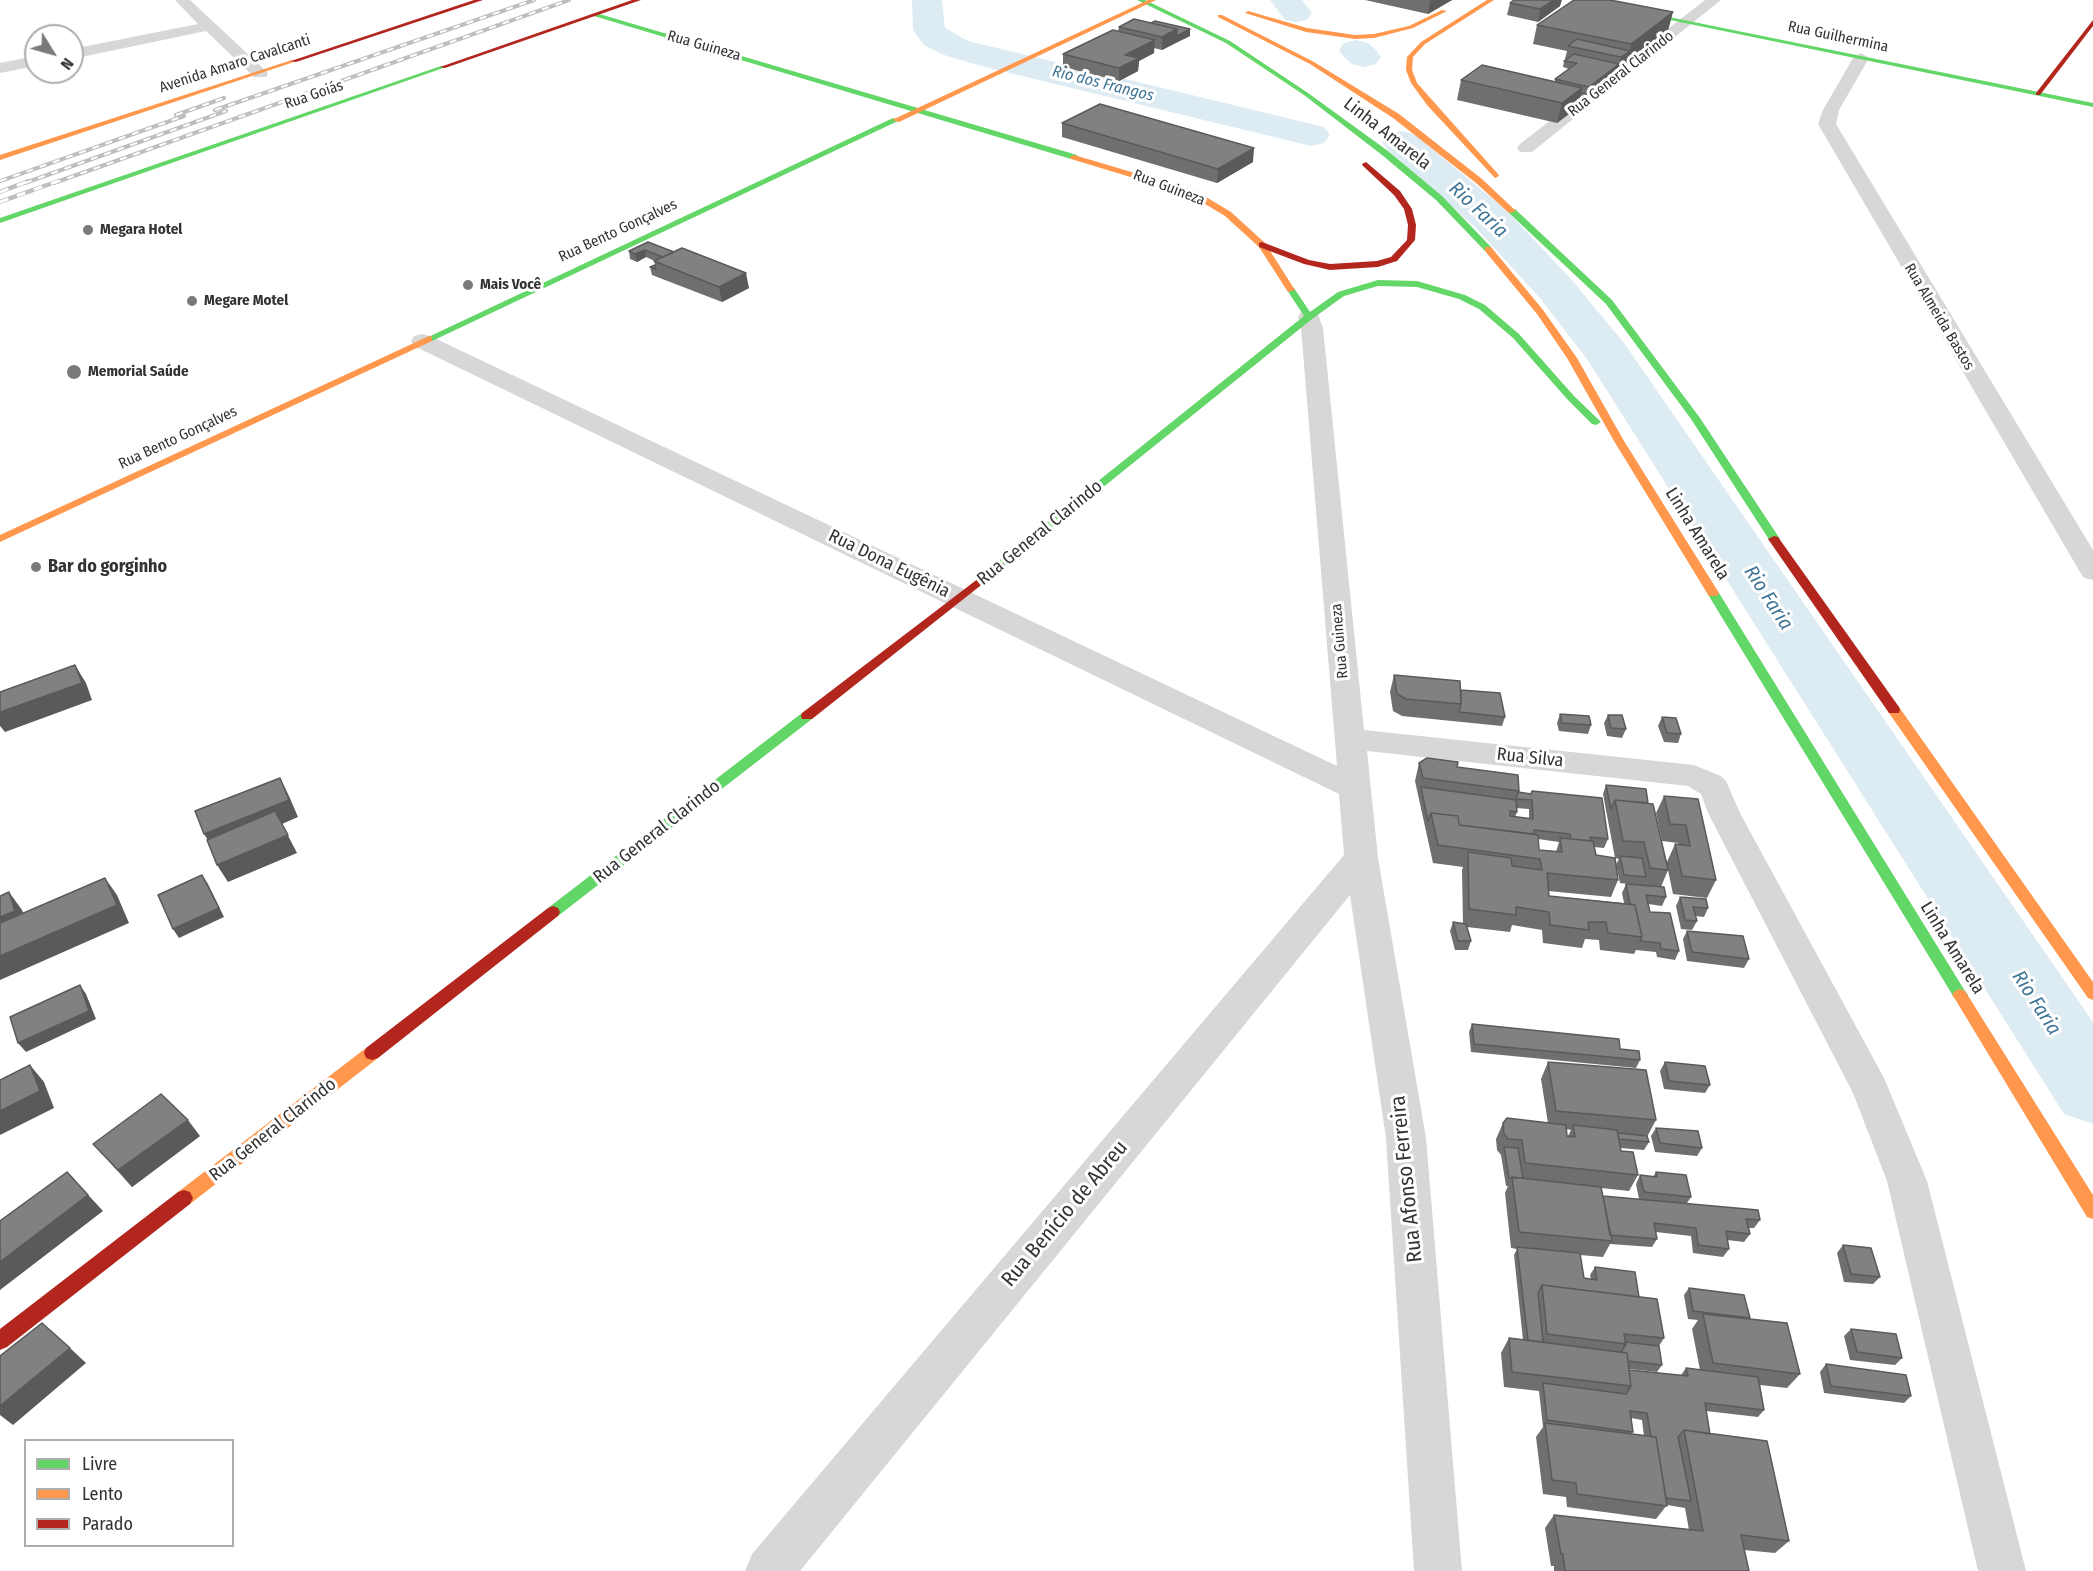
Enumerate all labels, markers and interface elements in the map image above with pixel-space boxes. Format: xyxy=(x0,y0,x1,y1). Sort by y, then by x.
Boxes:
street label: Rua Guilhermina xyxy=(1786,18,1890,56)
north arrow xyxy=(24,24,84,84)
street label: Rua Guineza xyxy=(665,27,743,65)
street label: Rua General Clarindo xyxy=(1565,27,1677,121)
street label: Avenida Amaro Cavalcanti xyxy=(157,31,313,97)
text: N xyxy=(57,54,78,73)
water label: Rio dos Frangos xyxy=(1050,62,1156,106)
street label: Rua Goiás xyxy=(282,77,346,113)
street label: Linha Amarela xyxy=(1339,93,1435,175)
street label: Rua Guineza xyxy=(1131,166,1207,210)
water label: Rio Faria xyxy=(1444,177,1512,243)
street label: Rua Bento Gonçalves xyxy=(556,196,680,266)
place label: Megara Hotel xyxy=(100,221,182,239)
marker: Megara Hotel xyxy=(81,223,95,237)
street label: Rua Almeida Bastos xyxy=(1900,260,1978,374)
place label: Mais Você xyxy=(480,276,541,294)
marker: Mais Você xyxy=(461,278,475,292)
place label: Megare Motel xyxy=(204,292,288,310)
marker: Megare Motel xyxy=(185,294,199,308)
marker: Memorial Saúde xyxy=(65,363,83,381)
place label: Memorial Saúde xyxy=(88,363,189,381)
street label: Rua Bento Gonçalves xyxy=(116,403,240,473)
street label: Rua General Clarindo xyxy=(973,476,1107,590)
street label: Linha Amarela xyxy=(1660,484,1734,584)
street label: Rua Dona Eugênia xyxy=(825,525,953,603)
place label: Bar do gorginho xyxy=(48,556,167,578)
marker: Bar do gorginho xyxy=(29,560,43,574)
water label: Rio Faria xyxy=(1738,561,1798,635)
street label: Rua Guineza xyxy=(1328,603,1352,679)
street label: Rua Silva xyxy=(1496,744,1564,772)
street label: Rua General Clarindo xyxy=(589,776,725,888)
street label: Linha Amarela xyxy=(1915,898,1989,998)
water label: Rio Faria xyxy=(2006,966,2066,1040)
street label: Rua General Clarindo xyxy=(205,1074,341,1186)
street label: Rua Afonso Ferreira xyxy=(1386,1094,1428,1264)
street label: Rua Benício de Abreu xyxy=(997,1136,1133,1292)
legend xyxy=(24,1439,234,1547)
text: Livre xyxy=(82,1453,117,1475)
text: Lento xyxy=(82,1483,123,1505)
text: Parado xyxy=(82,1513,133,1535)

